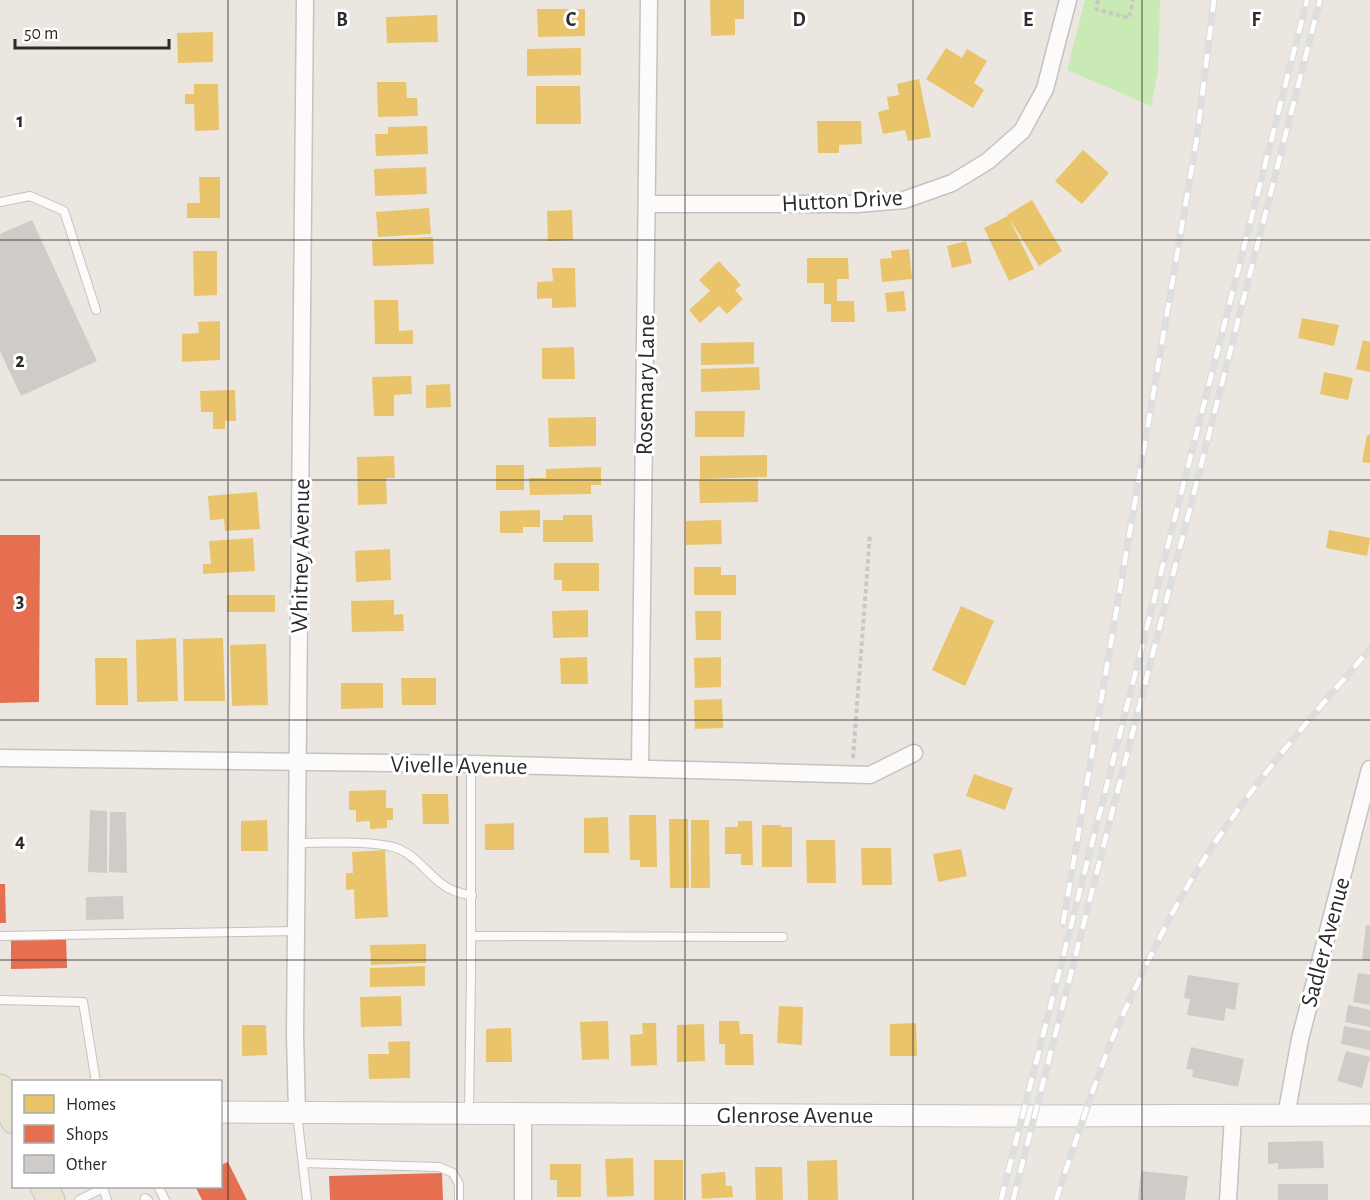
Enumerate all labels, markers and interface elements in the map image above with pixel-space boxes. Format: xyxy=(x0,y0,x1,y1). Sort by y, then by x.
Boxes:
text: B xyxy=(336,10,348,30)
text: C xyxy=(566,10,577,30)
text: D xyxy=(792,10,806,30)
text: E xyxy=(1023,10,1033,30)
text: F xyxy=(1251,10,1261,30)
scale bar xyxy=(15,12,170,50)
text: 50 m xyxy=(24,25,58,43)
text: 1 xyxy=(16,111,24,131)
street label: Hutton Drive xyxy=(781,186,903,216)
street label: Rosemary Lane xyxy=(633,314,659,456)
text: 2 xyxy=(15,351,25,371)
street label: Whitney Avenue xyxy=(288,478,314,634)
text: 3 xyxy=(16,591,24,611)
street label: Vivelle Avenue xyxy=(390,753,528,779)
text: 4 xyxy=(15,831,25,851)
street label: Sadler Avenue xyxy=(1297,875,1355,1010)
legend xyxy=(12,1080,222,1188)
text: Homes xyxy=(66,1096,116,1114)
street label: Glenrose Avenue xyxy=(717,1104,873,1128)
text: Shops xyxy=(66,1126,108,1144)
text: Other xyxy=(66,1156,107,1174)

